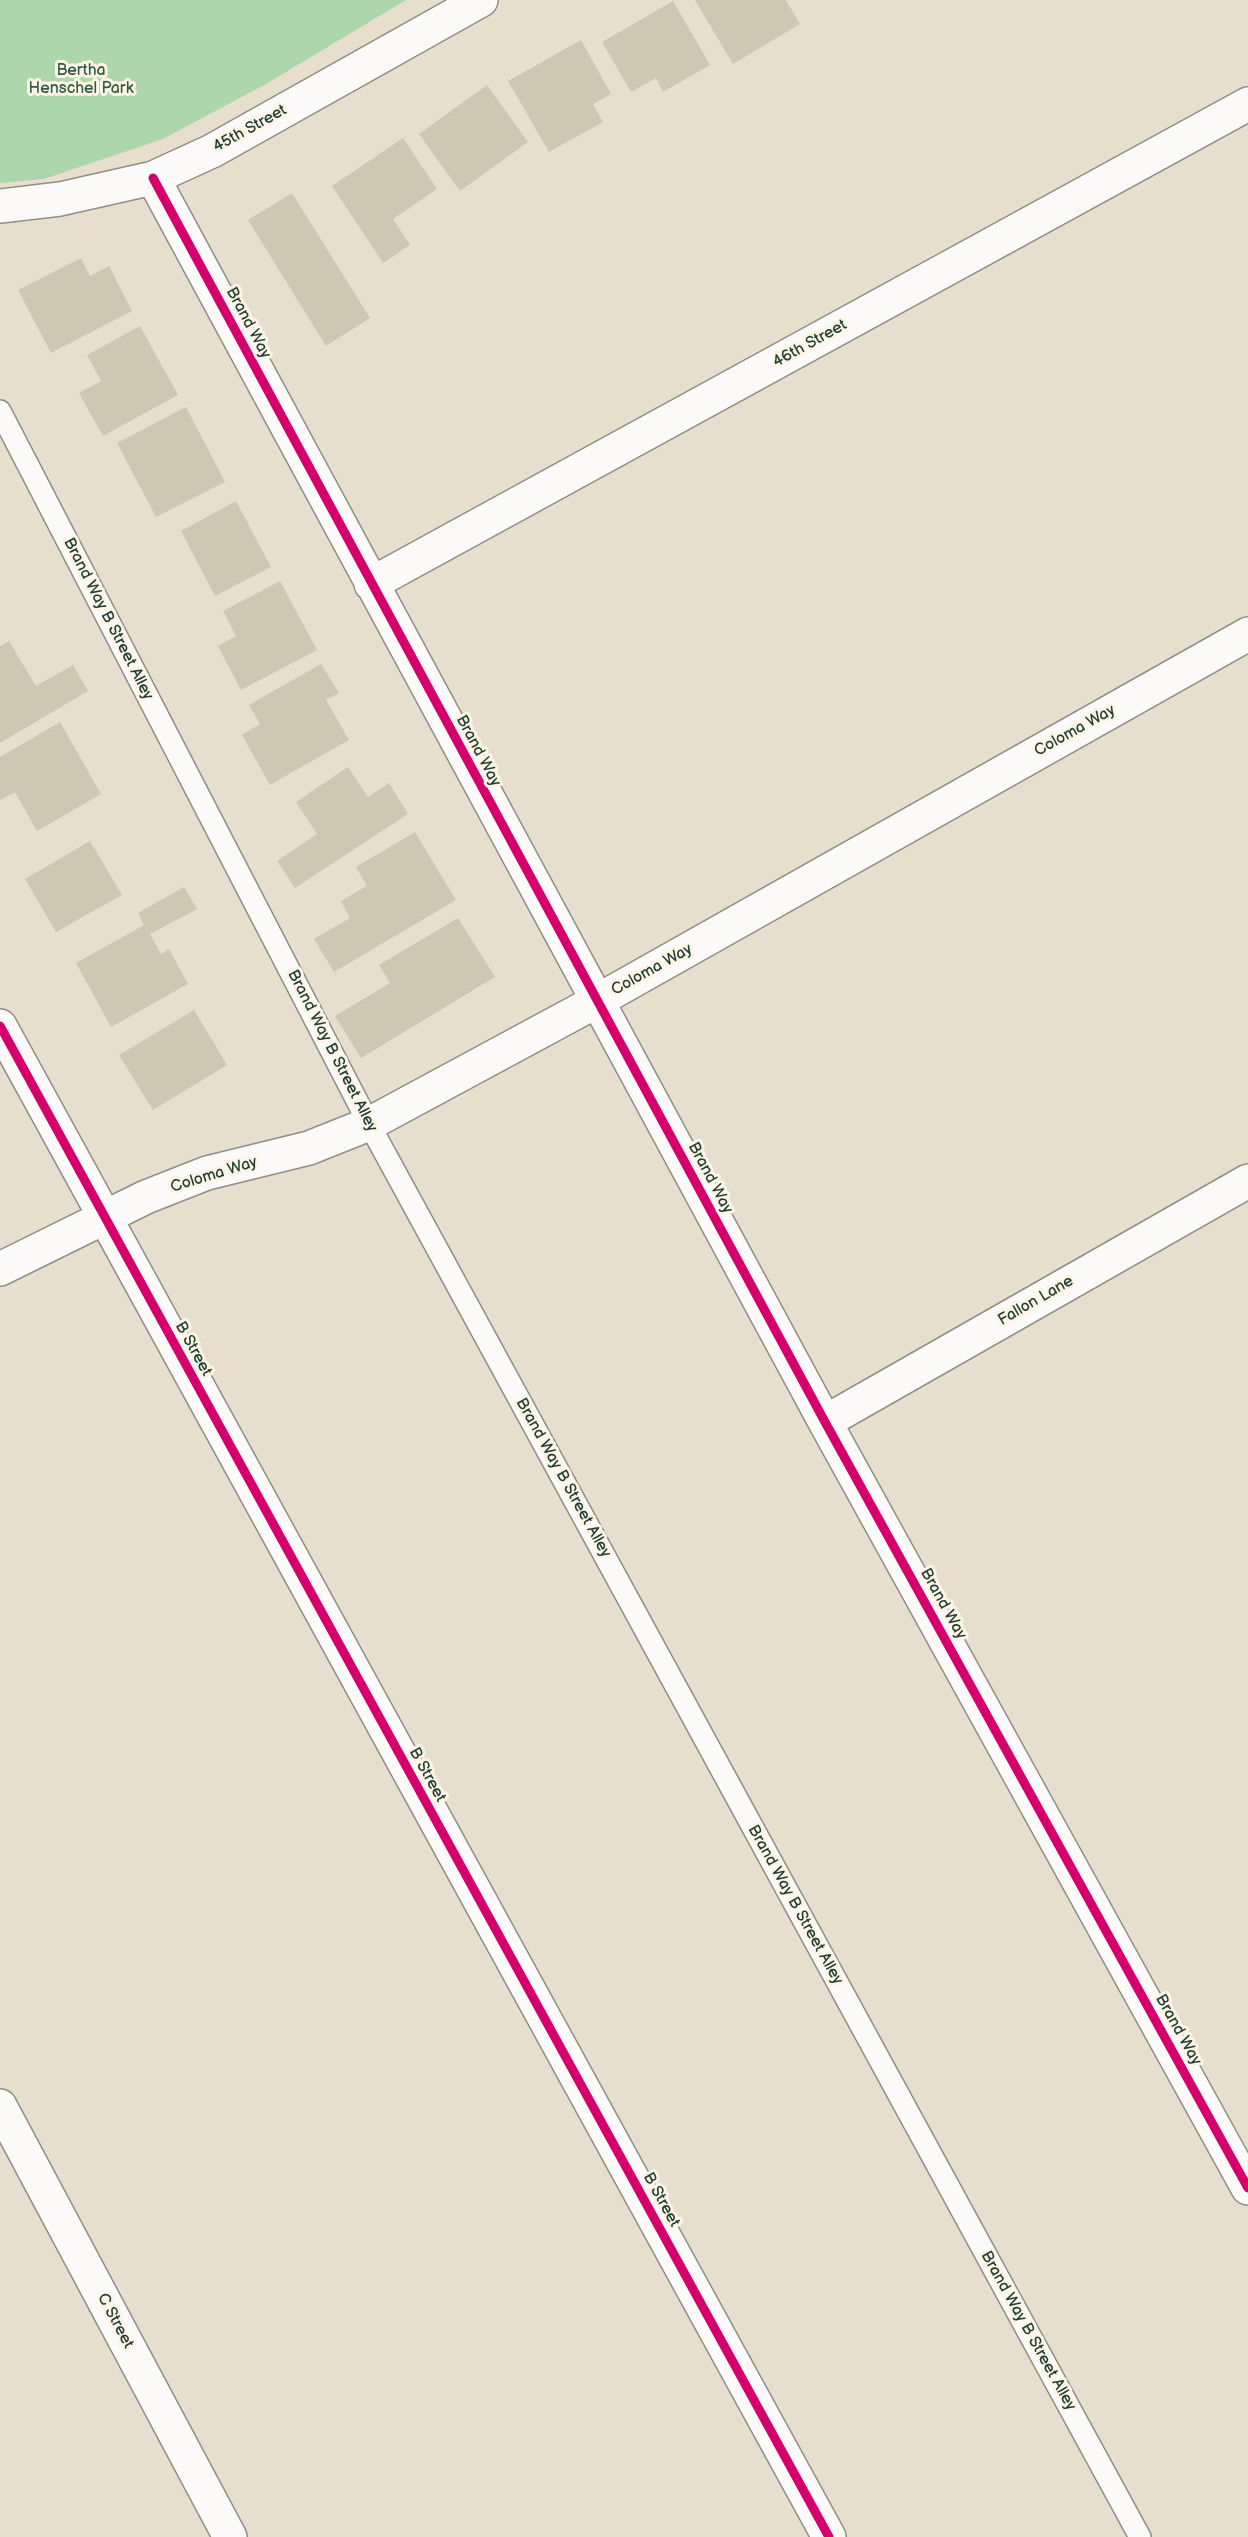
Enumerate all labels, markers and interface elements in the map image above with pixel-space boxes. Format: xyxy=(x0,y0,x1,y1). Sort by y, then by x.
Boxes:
park label: Bertha Henschel Park xyxy=(29,61,133,99)
street label: 45th Street xyxy=(210,101,290,157)
street label: Brand Way xyxy=(221,284,275,362)
street label: 46th Street xyxy=(770,316,850,372)
street label: Brand Way B Street Alley xyxy=(59,535,157,703)
street label: Coloma Way xyxy=(1031,701,1119,761)
street label: Brand Way xyxy=(451,712,505,790)
street label: Coloma Way xyxy=(608,940,696,1000)
street label: Brand Way B Street Alley xyxy=(283,967,381,1135)
street label: Brand Way xyxy=(683,1139,737,1217)
street label: Coloma Way xyxy=(168,1153,260,1197)
street label: Fallon Lane xyxy=(995,1272,1077,1330)
street label: B Street xyxy=(170,1318,216,1380)
street label: Brand Way B Street Alley xyxy=(511,1395,615,1561)
street label: Brand Way xyxy=(916,1565,970,1643)
street label: B Street xyxy=(404,1744,450,1806)
street label: Brand Way B Street Alley xyxy=(743,1822,847,1988)
street label: Brand Way xyxy=(1151,1991,1205,2069)
street label: B Street xyxy=(638,2169,684,2231)
street label: Brand Way B Street Alley xyxy=(976,2248,1080,2414)
street label: C Street xyxy=(93,2290,137,2352)

